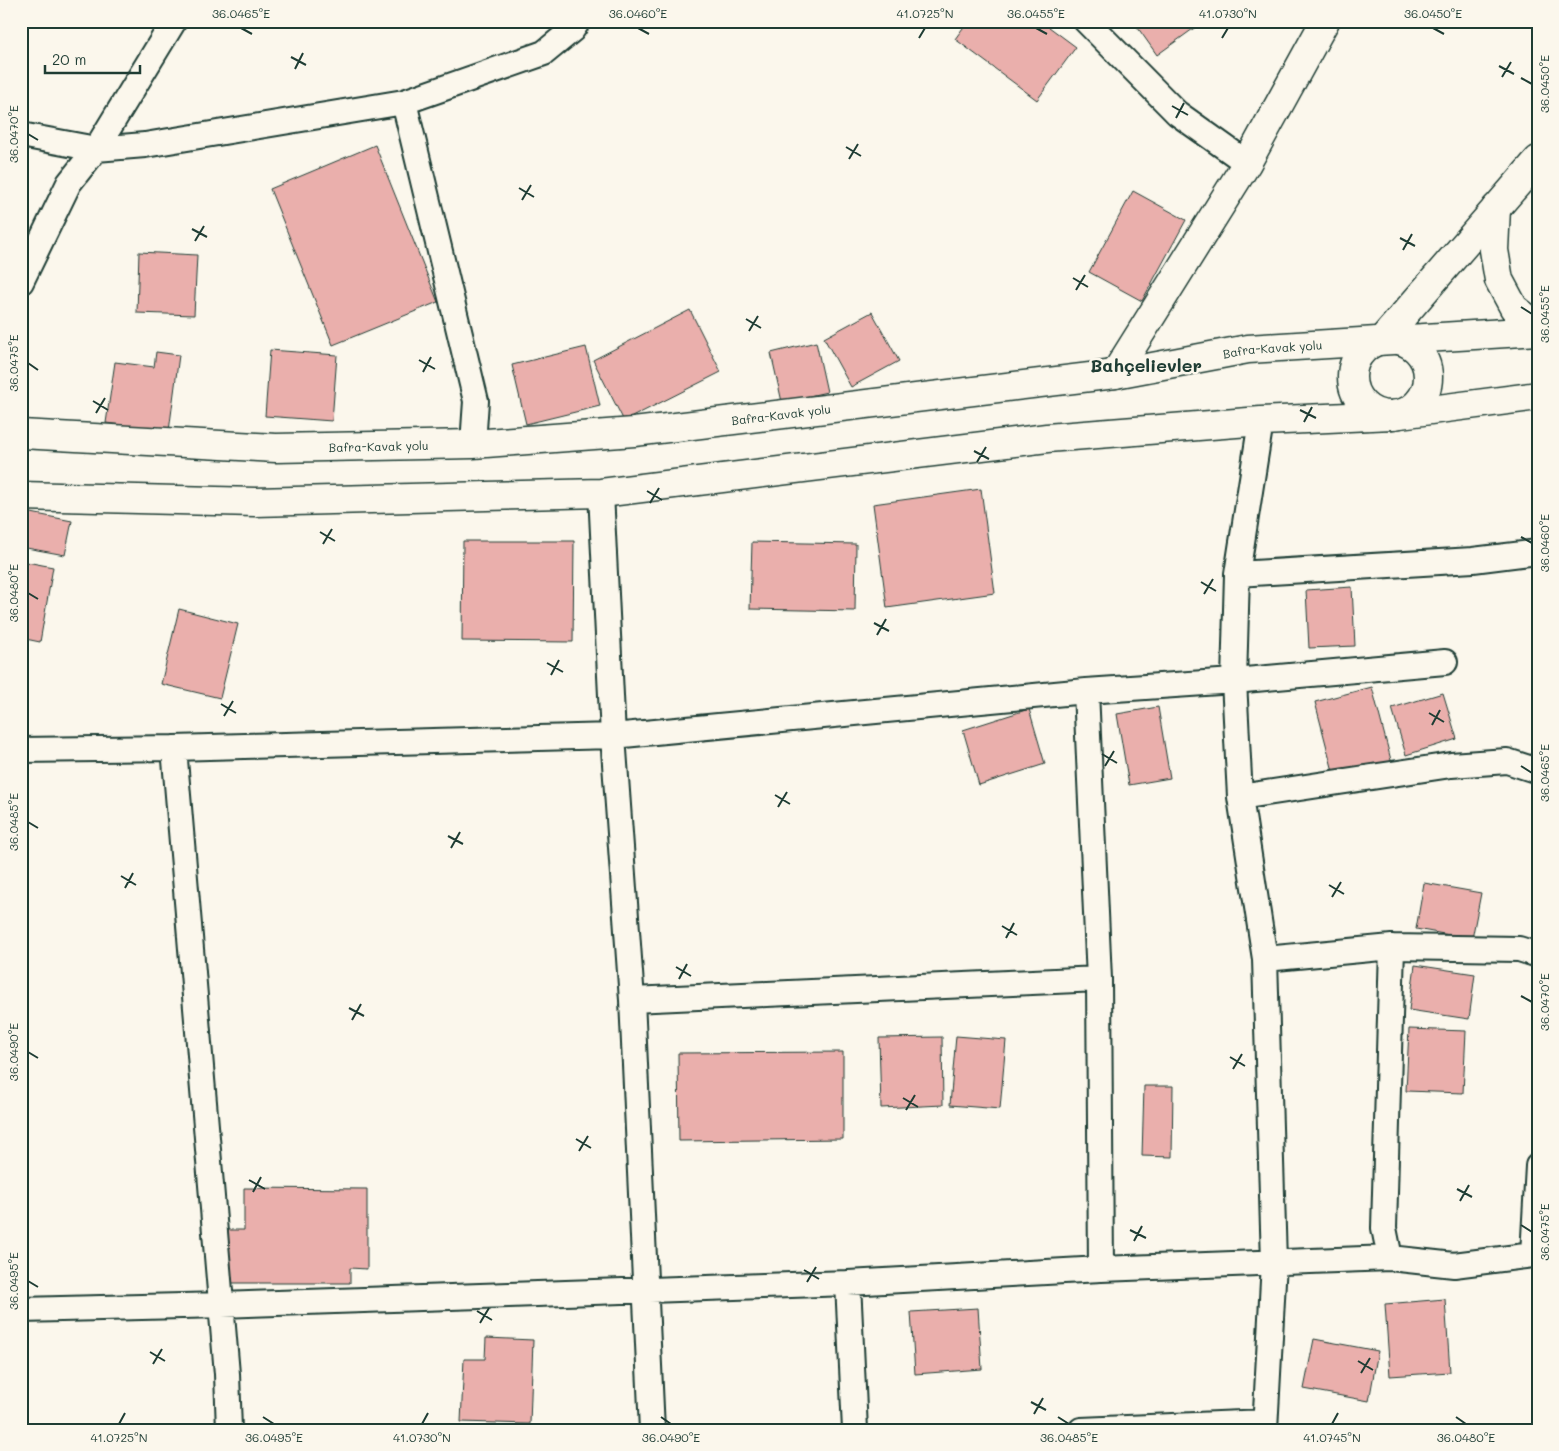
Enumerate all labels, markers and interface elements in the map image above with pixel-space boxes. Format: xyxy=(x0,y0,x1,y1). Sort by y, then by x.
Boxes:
text: 36.0465°E xyxy=(212,5,270,21)
text: 36.0460°E xyxy=(609,5,667,21)
text: 41.0725°N xyxy=(896,5,954,21)
text: 36.0455°E xyxy=(1007,5,1065,21)
text: 41.0730°N xyxy=(1199,5,1257,21)
text: 36.0450°E xyxy=(1404,5,1462,21)
scale bar xyxy=(45,42,140,74)
text: 20 m xyxy=(52,49,86,69)
text: 36.0450°E xyxy=(1536,55,1552,113)
text: 36.0470°E xyxy=(5,105,21,163)
text: 36.0455°E xyxy=(1536,285,1552,343)
text: 36.0475°E xyxy=(5,334,21,392)
street label: Bafra-Kavak yolu xyxy=(1221,336,1323,362)
district label: Bahçelievler xyxy=(1090,353,1202,377)
street label: Bafra-Kavak yolu xyxy=(730,400,832,428)
street label: Bafra-Kavak yolu xyxy=(328,437,429,455)
text: 36.0460°E xyxy=(1536,514,1552,572)
text: 36.0480°E xyxy=(5,564,21,622)
text: 36.0465°E xyxy=(1536,744,1552,802)
text: 36.0485°E xyxy=(5,793,21,851)
text: 36.0470°E xyxy=(1536,973,1552,1031)
text: 36.0490°E xyxy=(5,1023,21,1081)
text: 36.0475°E xyxy=(1536,1203,1552,1261)
text: 36.0495°E xyxy=(5,1252,21,1310)
text: 41.0725°N xyxy=(90,1429,148,1445)
text: 36.0495°E xyxy=(245,1429,303,1445)
text: 41.0730°N xyxy=(393,1429,451,1445)
text: 36.0490°E xyxy=(642,1429,700,1445)
text: 36.0485°E xyxy=(1040,1429,1098,1445)
text: 41.0745°N xyxy=(1303,1429,1361,1445)
text: 36.0480°E xyxy=(1437,1429,1495,1445)

